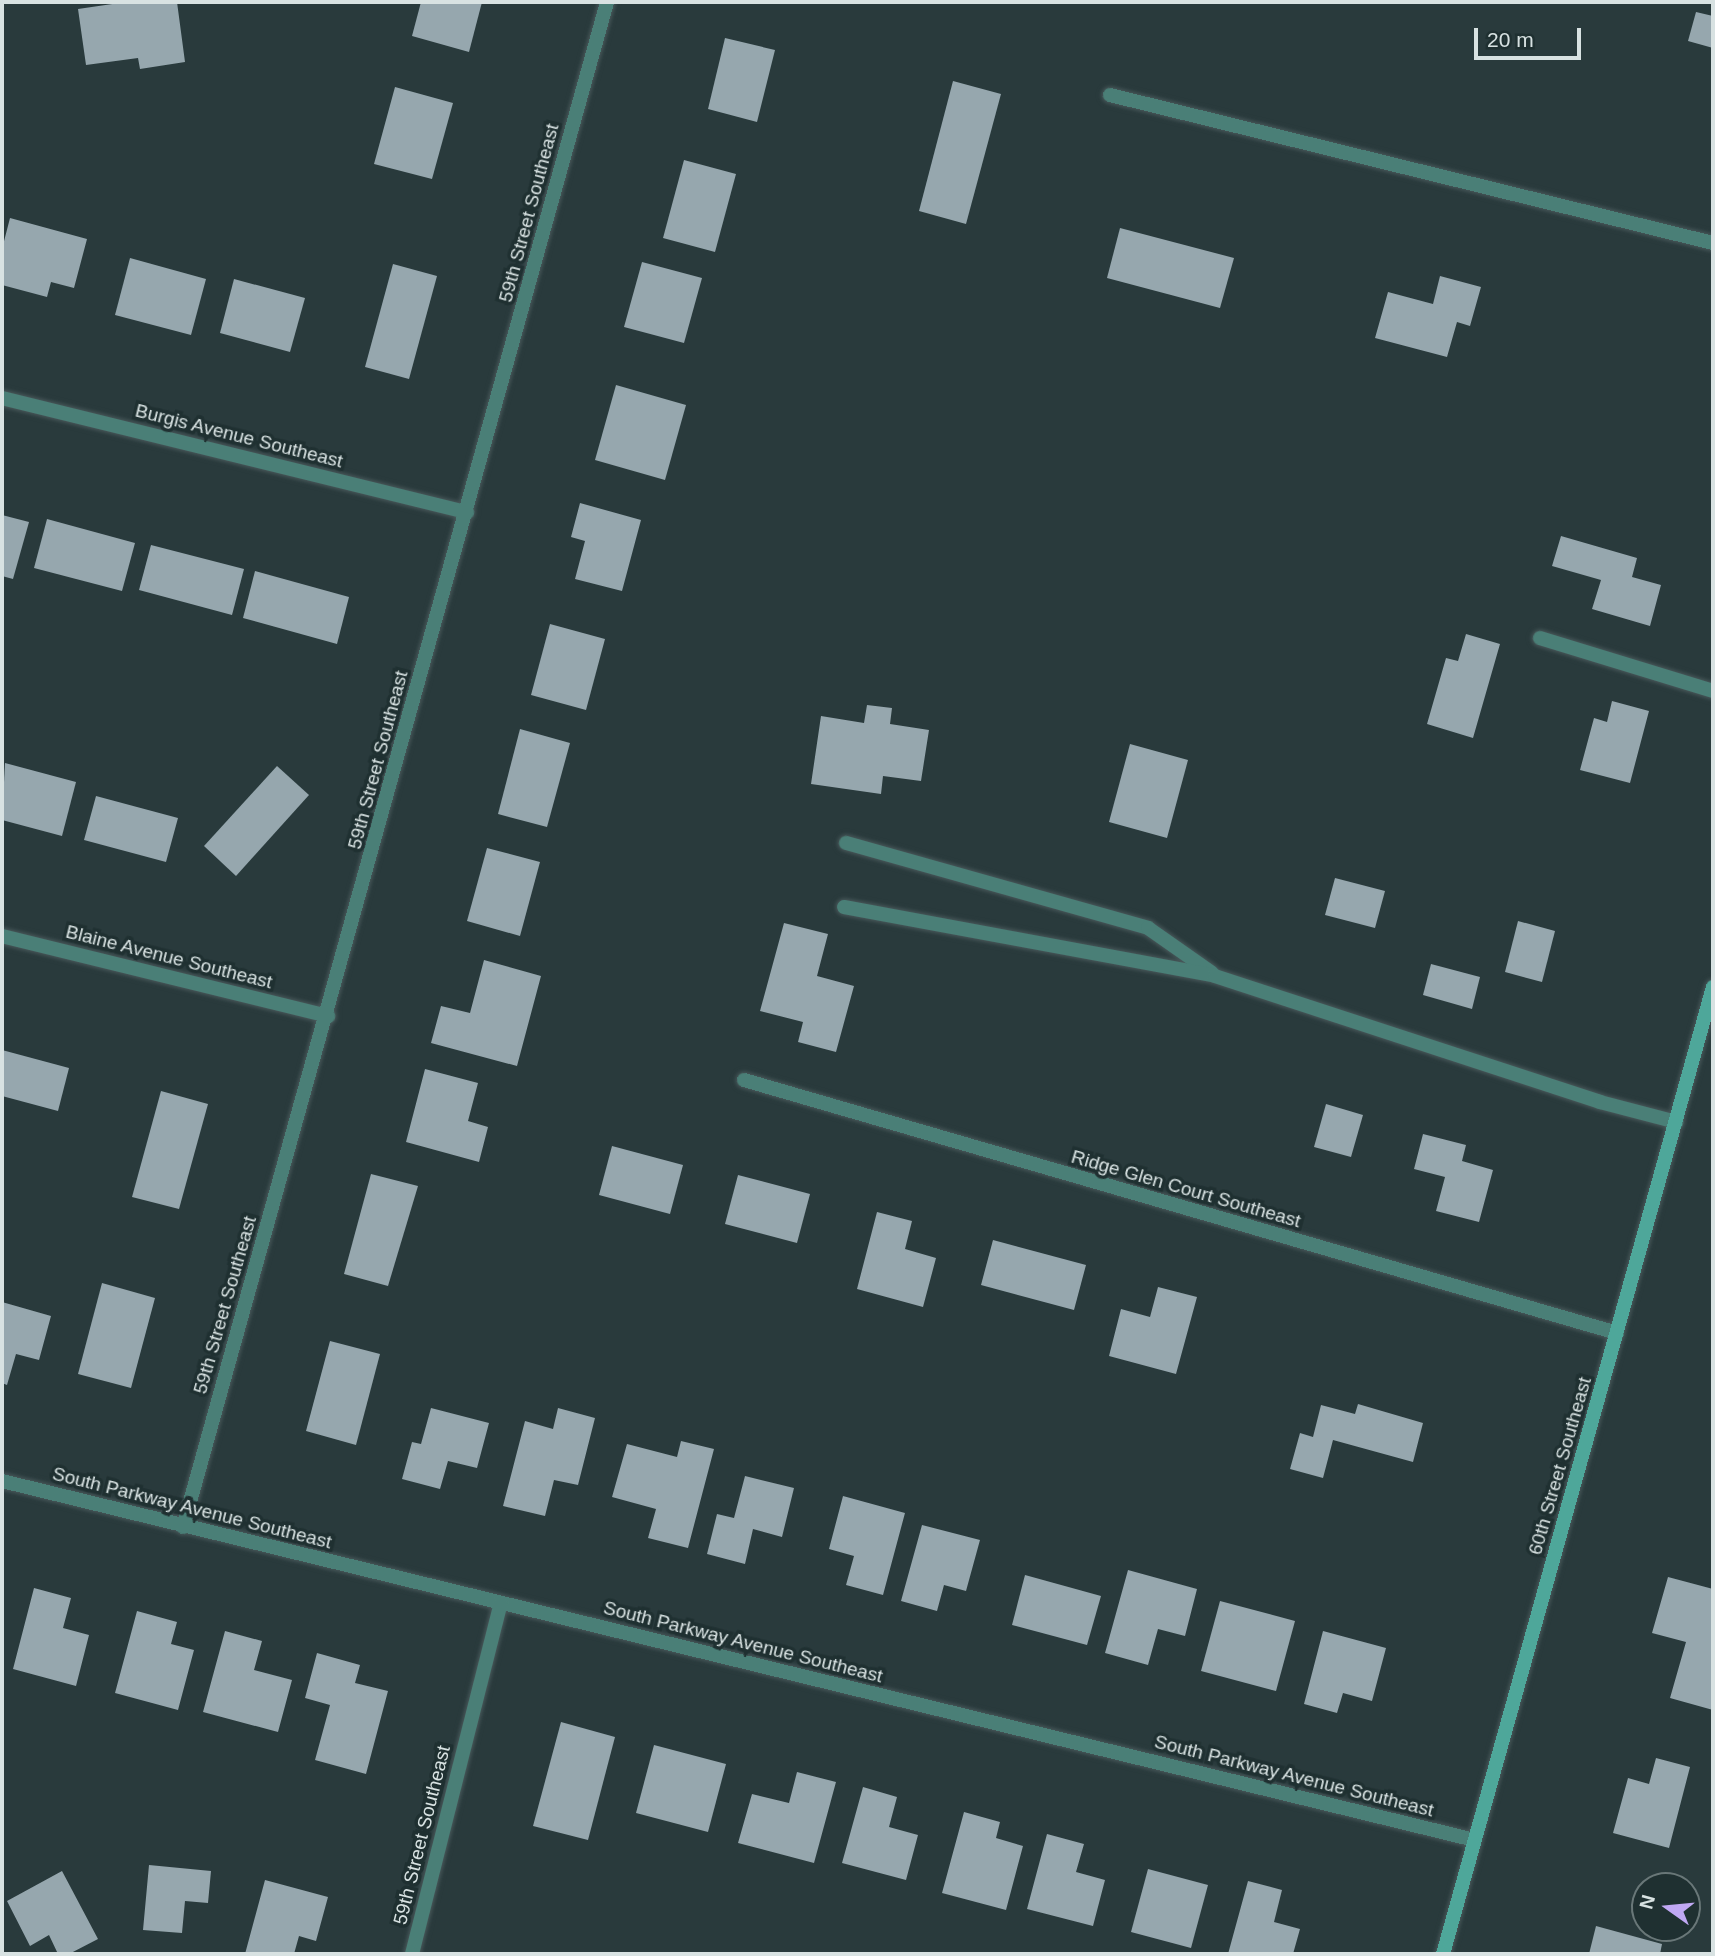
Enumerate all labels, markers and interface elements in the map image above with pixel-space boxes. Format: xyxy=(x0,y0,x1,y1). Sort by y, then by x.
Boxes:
scale bar xyxy=(1477,14,1584,58)
text: 20 m xyxy=(1487,28,1534,51)
street label: 59th Street Southeast xyxy=(494,121,564,305)
street label: Burgis Avenue Southeast xyxy=(132,399,346,473)
street label: 59th Street Southeast xyxy=(343,668,413,852)
street label: Blaine Avenue Southeast xyxy=(63,920,275,994)
street label: Ridge Glen Court Southeast xyxy=(1069,1145,1303,1233)
street label: 59th Street Southeast xyxy=(189,1214,261,1396)
street label: 60th Street Southeast xyxy=(1524,1375,1596,1557)
street label: South Parkway Avenue Southeast xyxy=(50,1462,334,1554)
street label: South Parkway Avenue Southeast xyxy=(601,1596,885,1688)
street label: South Parkway Avenue Southeast xyxy=(1152,1730,1436,1822)
street label: 59th Street Southeast xyxy=(389,1743,455,1927)
north arrow xyxy=(1631,1872,1701,1942)
text: N xyxy=(1635,1893,1659,1911)

